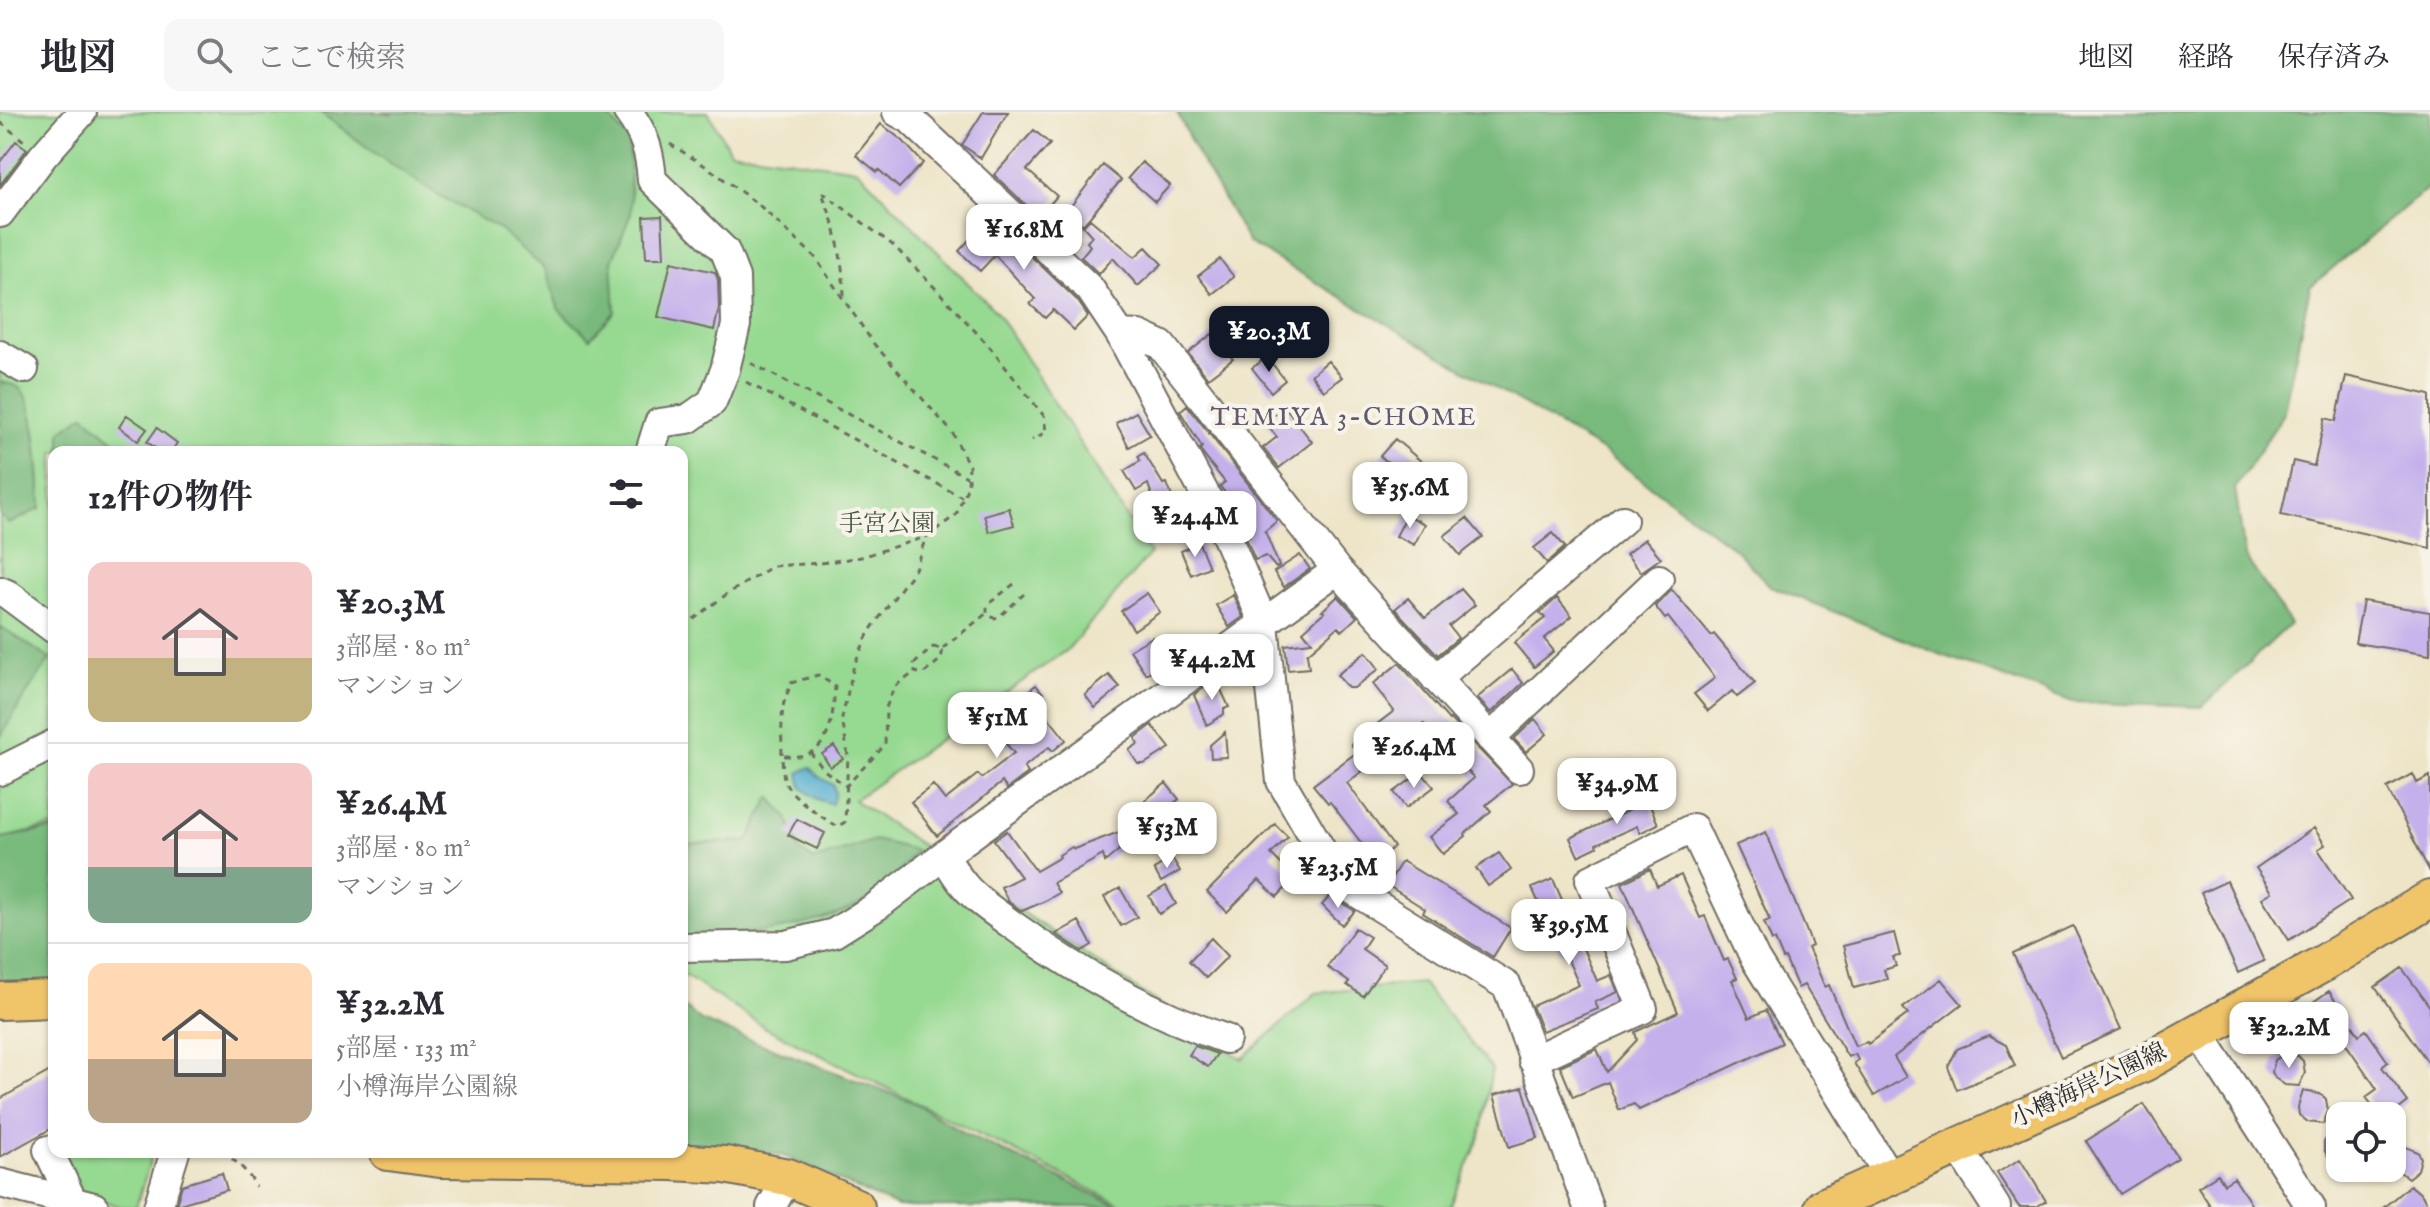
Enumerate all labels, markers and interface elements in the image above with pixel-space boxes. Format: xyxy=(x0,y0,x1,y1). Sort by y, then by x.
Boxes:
search box xyxy=(164,19,724,91)
icon: search xyxy=(192,33,236,77)
text: 地図 xyxy=(40,36,116,84)
text: ここで検索 xyxy=(256,40,406,78)
text: 地図 xyxy=(2078,41,2134,76)
text: 経路 xyxy=(2178,41,2234,76)
text: 保存済み xyxy=(2278,41,2390,76)
pin: ¥16.8M xyxy=(959,204,1089,272)
text: ¥16.8M xyxy=(984,213,1064,246)
pin: ¥20.3M xyxy=(1204,306,1334,374)
text: ¥20.3M xyxy=(1227,315,1311,348)
district label: TEMIYA 3-CHOME xyxy=(1210,401,1478,434)
pin: ¥35.6M xyxy=(1345,462,1475,530)
text: ¥35.6M xyxy=(1370,471,1450,504)
icon: filters xyxy=(604,472,648,516)
text: 12件の物件 xyxy=(88,477,253,520)
pin: ¥24.4M xyxy=(1130,491,1260,559)
text: ¥24.4M xyxy=(1151,500,1239,533)
park label: 手宮公園 xyxy=(839,509,935,540)
text: ¥20.3M xyxy=(336,582,445,625)
icon: home xyxy=(152,594,248,690)
text: 3部屋 · 80 m² xyxy=(336,631,471,664)
pin: ¥44.2M xyxy=(1147,634,1277,702)
text: ¥44.2M xyxy=(1168,643,1256,676)
text: マンション xyxy=(336,670,465,703)
pin: ¥51M xyxy=(950,692,1044,760)
text: ¥51M xyxy=(966,701,1028,734)
pin: ¥26.4M xyxy=(1349,722,1479,790)
text: ¥26.4M xyxy=(1371,731,1457,764)
pin: ¥34.9M xyxy=(1552,758,1682,826)
text: ¥34.9M xyxy=(1575,767,1659,800)
text: ¥26.4M xyxy=(336,783,447,826)
icon: home xyxy=(152,795,248,891)
pin: ¥53M xyxy=(1120,802,1214,870)
text: ¥53M xyxy=(1136,811,1198,844)
text: 3部屋 · 80 m² xyxy=(336,832,471,865)
pin: ¥23.5M xyxy=(1273,842,1403,910)
text: ¥23.5M xyxy=(1298,851,1378,884)
text: マンション xyxy=(336,871,465,904)
pin: ¥39.5M xyxy=(1504,899,1634,967)
text: ¥39.5M xyxy=(1529,908,1609,941)
text: ¥32.2M xyxy=(336,983,445,1026)
icon: home xyxy=(152,995,248,1091)
pin: ¥32.2M xyxy=(2224,1002,2354,1070)
text: ¥32.2M xyxy=(2247,1011,2331,1044)
text: 5部屋 · 133 m² xyxy=(336,1032,477,1065)
street label: 小樽海岸公園線 xyxy=(2006,1036,2172,1136)
text: 小樽海岸公園線 xyxy=(336,1071,518,1104)
map controls xyxy=(2326,1102,2406,1182)
button: locate xyxy=(2326,1102,2406,1182)

